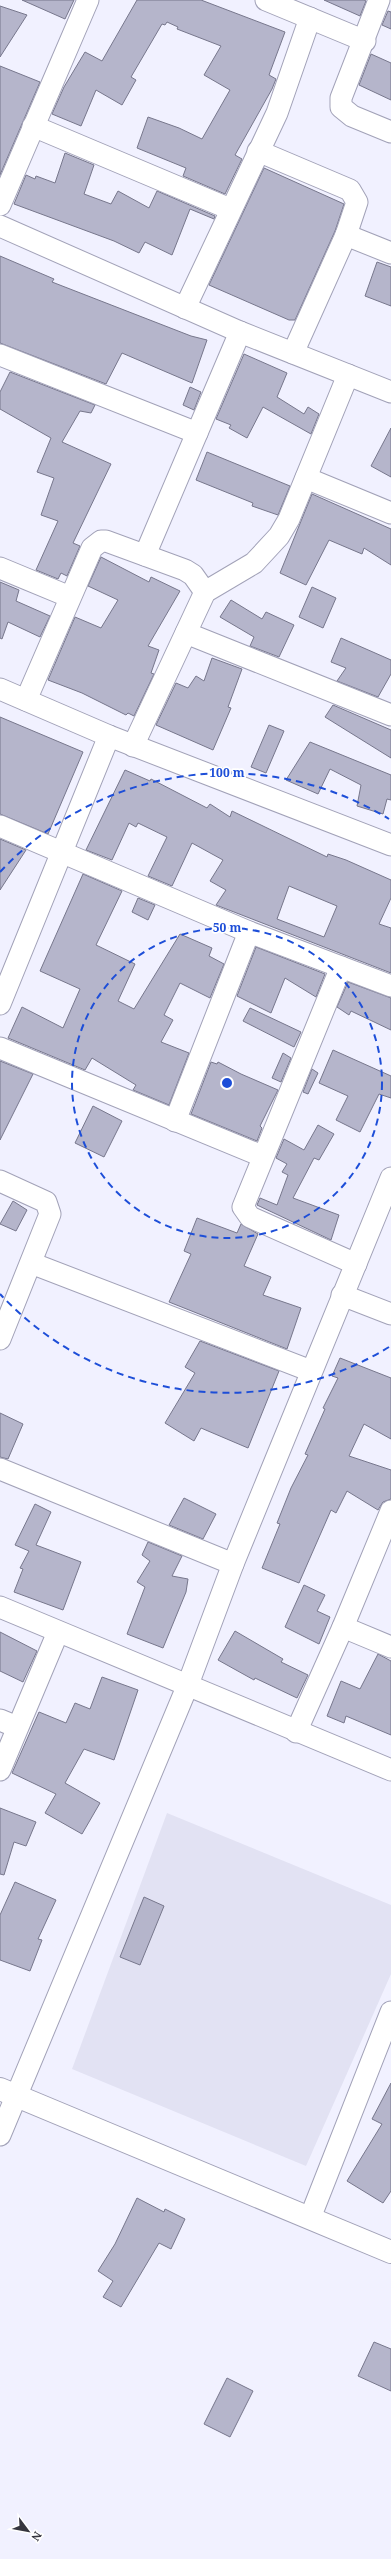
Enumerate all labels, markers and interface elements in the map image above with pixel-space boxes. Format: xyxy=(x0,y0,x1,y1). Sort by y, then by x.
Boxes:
text: 100 m xyxy=(209,764,245,781)
text: 50 m xyxy=(213,919,241,936)
centre of rings xyxy=(220,1076,234,1090)
north arrow xyxy=(8,2511,48,2551)
text: N xyxy=(28,2529,46,2544)

